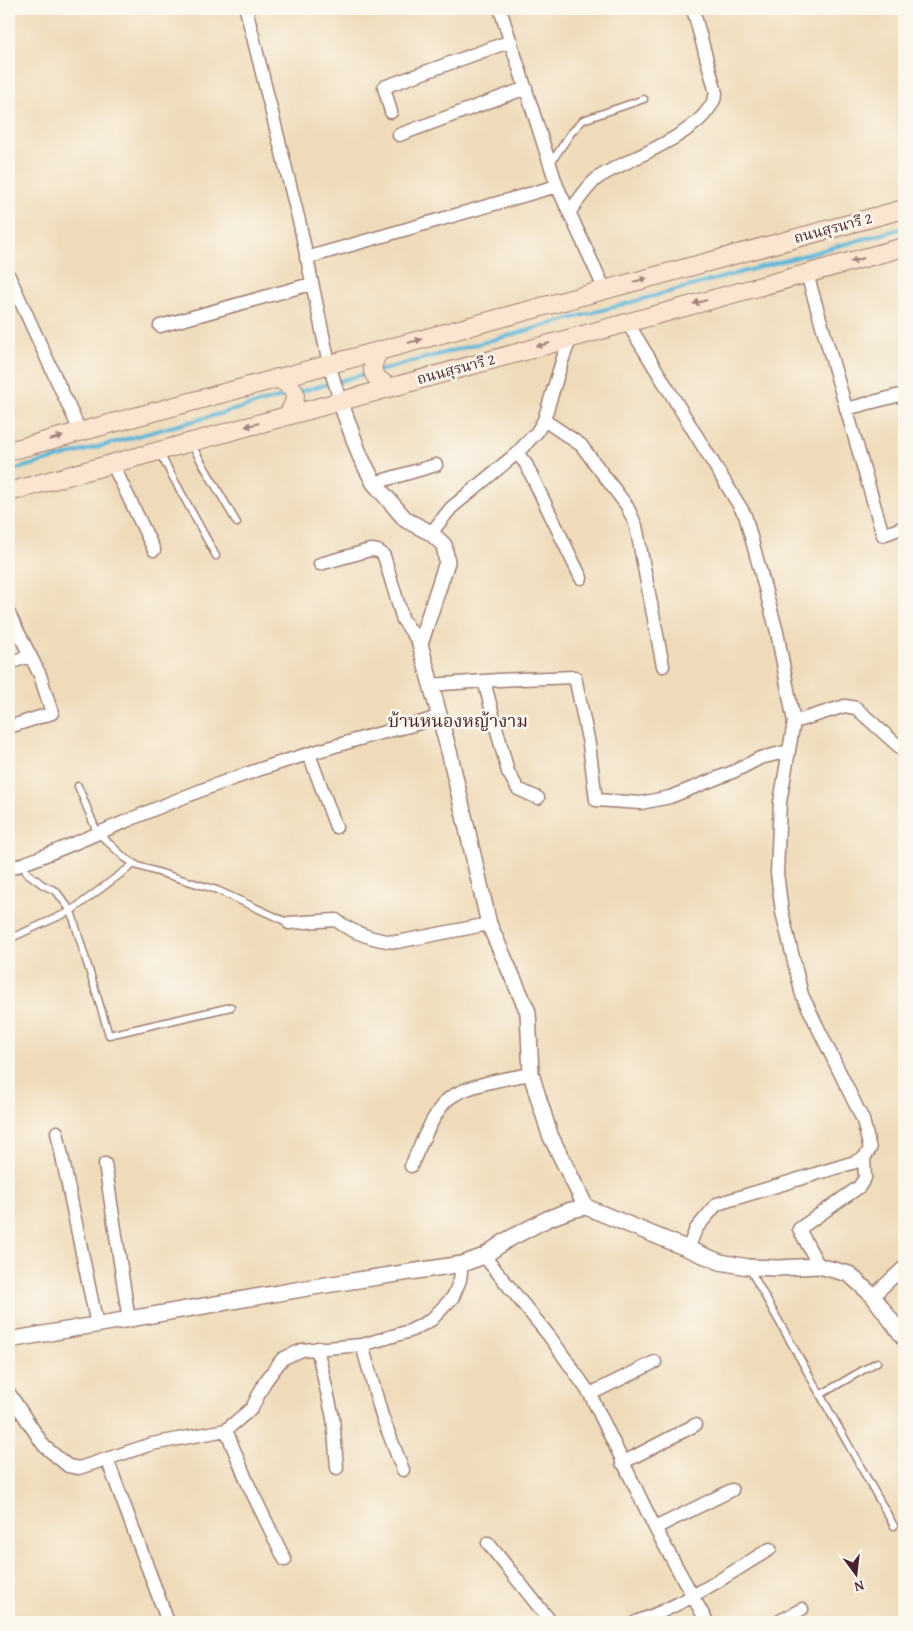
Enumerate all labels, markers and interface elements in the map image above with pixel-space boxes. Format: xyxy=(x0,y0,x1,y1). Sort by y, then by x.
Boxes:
street label: ถนนสุรนารี 2 xyxy=(791,207,875,249)
one-way arrow xyxy=(850,256,865,264)
one-way arrow xyxy=(632,276,647,284)
one-way arrow xyxy=(693,298,708,306)
one-way arrow xyxy=(408,337,423,345)
one-way arrow xyxy=(536,341,551,349)
street label: ถนนสุรนารี 2 xyxy=(414,348,498,390)
one-way arrow xyxy=(244,421,259,429)
one-way arrow xyxy=(48,434,63,442)
district label: บ้านหนองหญ้างาม xyxy=(388,707,528,734)
north arrow xyxy=(830,1548,880,1598)
text: N xyxy=(852,1576,866,1598)

